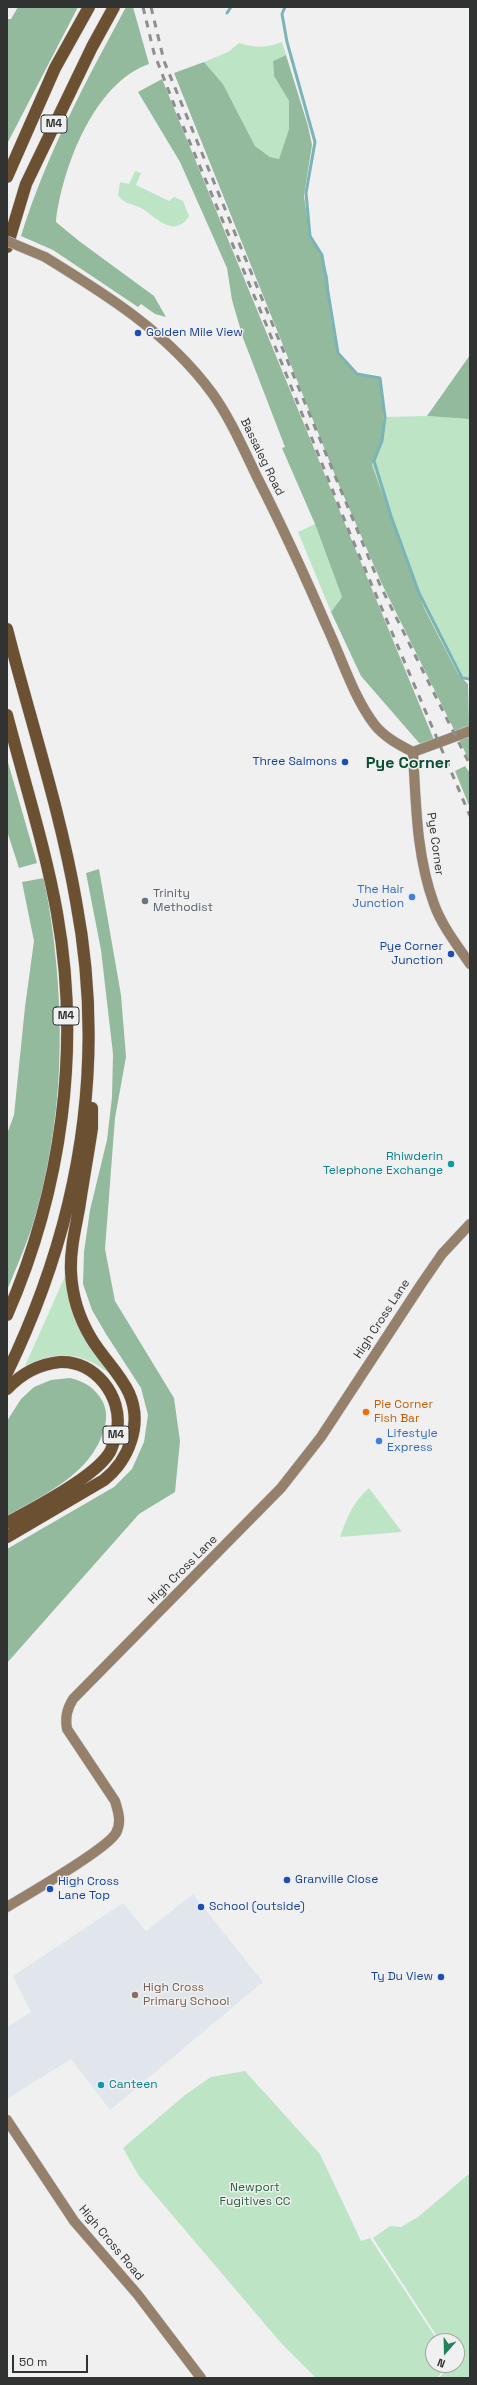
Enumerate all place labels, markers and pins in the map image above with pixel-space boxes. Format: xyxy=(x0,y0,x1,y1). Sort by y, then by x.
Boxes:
place label: Golden Mile View xyxy=(146,326,243,340)
marker: Golden Mile View xyxy=(133,328,143,338)
place label: Three Salmons xyxy=(252,755,337,769)
marker: Three Salmons xyxy=(340,757,350,767)
place label: The Hair Junction xyxy=(352,883,404,911)
place label: Trinity Methodist xyxy=(153,887,213,915)
marker: The Hair Junction xyxy=(407,892,417,902)
marker: Trinity Methodist xyxy=(140,896,150,906)
place label: Pye Corner Junction xyxy=(380,940,443,968)
marker: Pye Corner Junction xyxy=(446,949,456,959)
place label: Rhiwderin Telephone Exchange xyxy=(323,1150,443,1178)
marker: Rhiwderin Telephone Exchange xyxy=(446,1159,456,1169)
place label: Pie Corner Fish Bar xyxy=(374,1398,433,1426)
marker: Pie Corner Fish Bar xyxy=(361,1407,371,1417)
place label: Lifestyle Express xyxy=(387,1427,438,1455)
marker: Lifestyle Express xyxy=(374,1436,384,1446)
place label: Granville Close xyxy=(295,1873,378,1887)
place label: High Cross Lane Top xyxy=(58,1875,119,1903)
marker: Granville Close xyxy=(282,1875,292,1885)
marker: High Cross Lane Top xyxy=(45,1884,55,1894)
place label: School (outside) xyxy=(209,1900,305,1914)
marker: School (outside) xyxy=(196,1902,206,1912)
place label: Ty Du View xyxy=(371,1970,433,1984)
marker: Ty Du View xyxy=(436,1972,446,1982)
place label: High Cross Primary School xyxy=(143,1981,230,2009)
marker: High Cross Primary School xyxy=(130,1990,140,2000)
place label: Canteen xyxy=(109,2078,158,2092)
marker: Canteen xyxy=(96,2080,106,2090)

